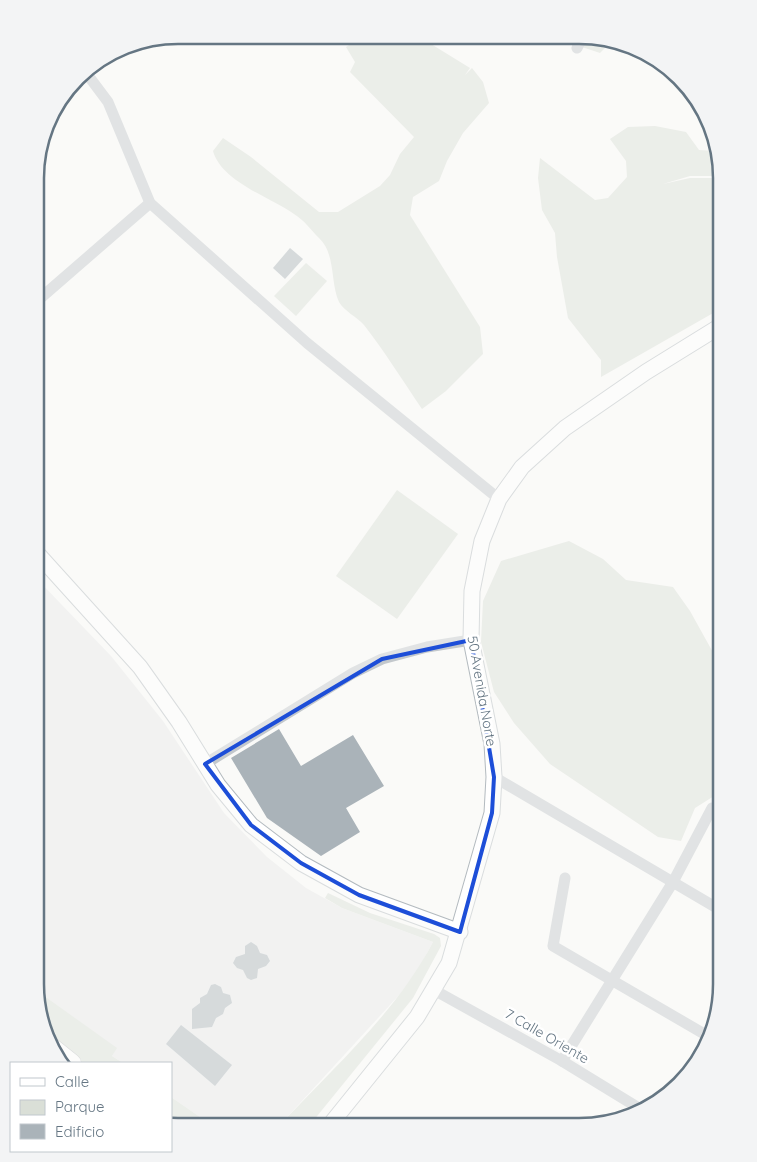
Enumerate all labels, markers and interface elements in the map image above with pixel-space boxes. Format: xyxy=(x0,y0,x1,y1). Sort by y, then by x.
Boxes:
street label: 50 Avenida Norte xyxy=(463,634,501,748)
street label: 7 Calle Oriente xyxy=(502,1005,592,1067)
legend xyxy=(10,1062,172,1152)
text: Calle xyxy=(55,1072,89,1091)
text: Parque xyxy=(55,1097,105,1116)
text: Edificio xyxy=(55,1122,104,1141)

